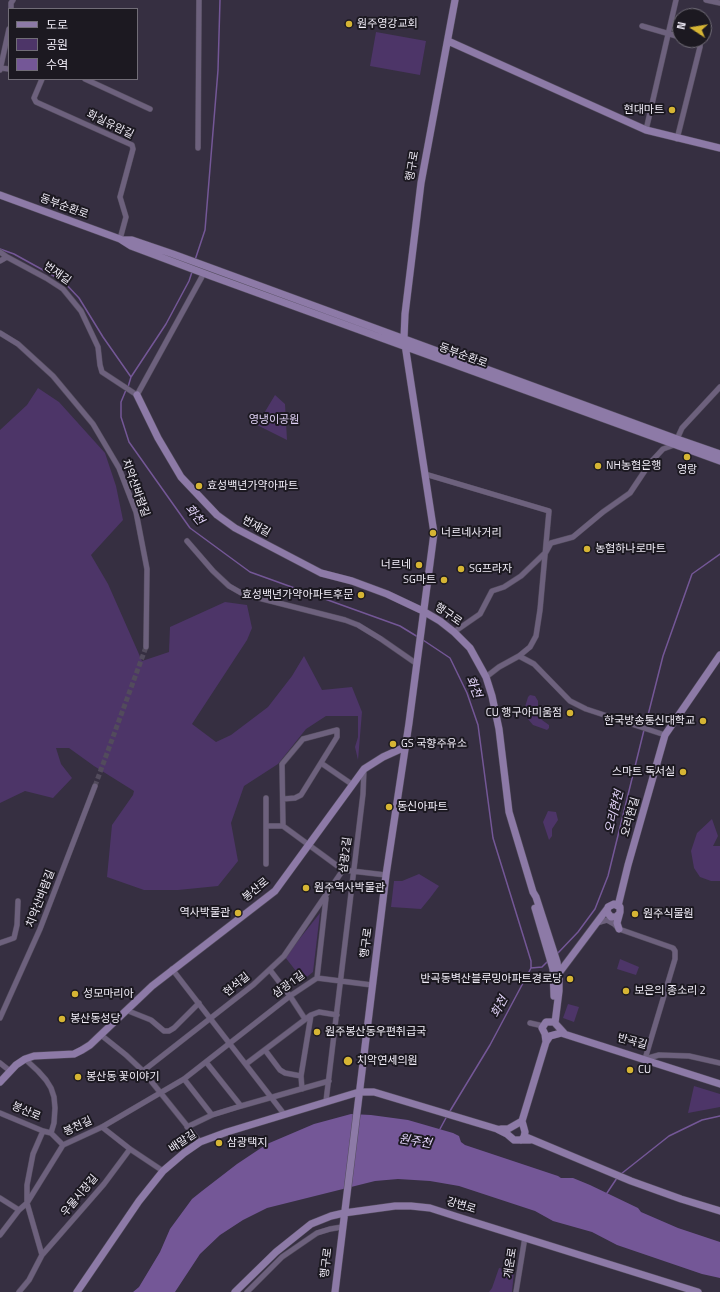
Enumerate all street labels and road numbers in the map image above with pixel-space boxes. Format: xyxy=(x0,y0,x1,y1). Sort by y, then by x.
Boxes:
street label: 화실유암길 xyxy=(84,108,136,142)
street label: 행구로 xyxy=(404,150,422,182)
street label: 동부순환로 xyxy=(38,192,90,222)
street label: 번재길 xyxy=(41,260,73,288)
street label: 동부순환로 xyxy=(437,341,489,371)
street label: 치악산바람길 xyxy=(118,457,152,519)
street label: 번재길 xyxy=(240,514,272,540)
street label: 행구로 xyxy=(432,601,464,629)
street label: 오리현길 xyxy=(619,796,643,838)
street label: 삼광2길 xyxy=(337,836,355,874)
street label: 치악산바람길 xyxy=(24,868,58,930)
street label: 봉산로 xyxy=(240,875,272,905)
street label: 행구로 xyxy=(358,927,376,959)
street label: 삼광1길 xyxy=(270,969,308,1001)
street label: 현석길 xyxy=(221,970,253,1000)
street label: 반곡길 xyxy=(616,1032,648,1052)
street label: 봉산로 xyxy=(9,1100,43,1124)
street label: 봉천길 xyxy=(61,1115,95,1139)
street label: 배말길 xyxy=(167,1128,199,1156)
street label: 우물시장길 xyxy=(59,1172,101,1220)
street label: 강변로 xyxy=(445,1195,477,1217)
street label: 행구로 xyxy=(319,1247,335,1279)
street label: 개운로 xyxy=(502,1247,520,1279)

